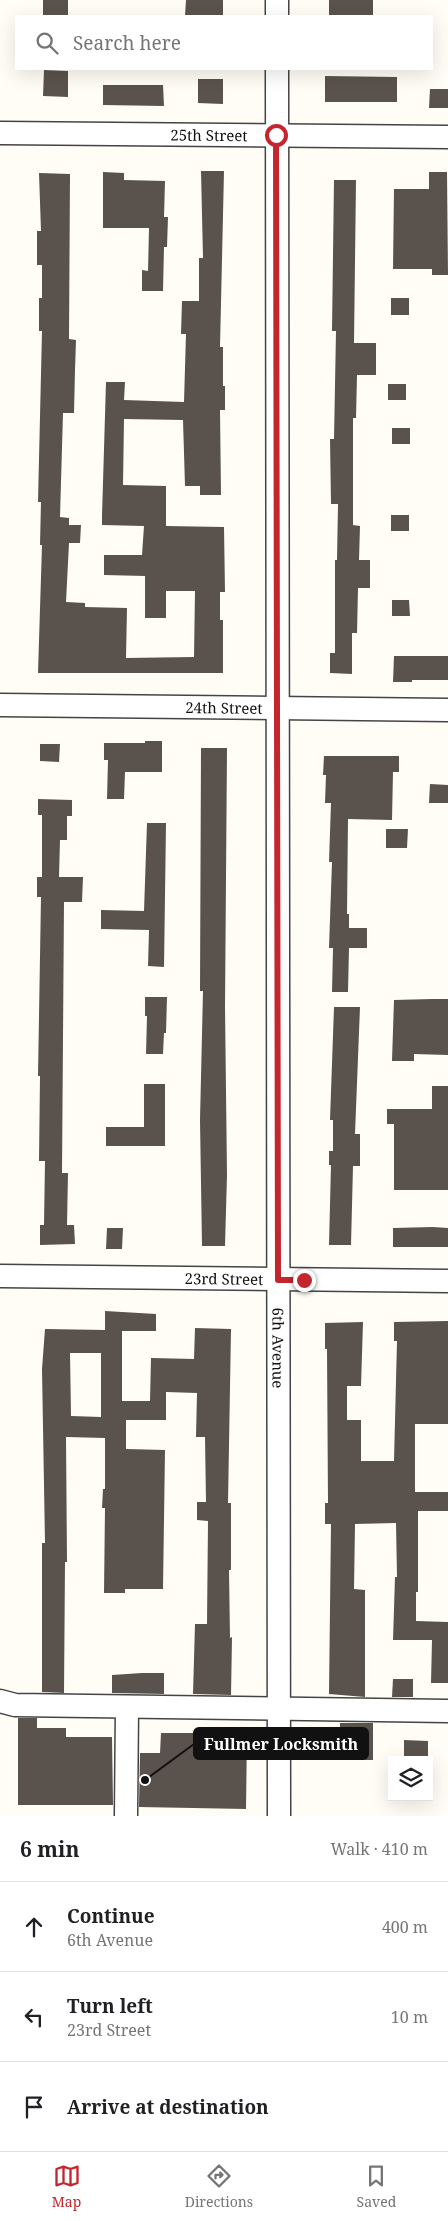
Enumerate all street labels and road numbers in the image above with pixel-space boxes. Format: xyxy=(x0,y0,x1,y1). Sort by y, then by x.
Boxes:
street label: 25th Street xyxy=(170,125,248,145)
street label: 24th Street xyxy=(185,697,263,718)
street label: 23rd Street xyxy=(184,1268,264,1289)
street label: 6th Avenue xyxy=(268,1308,289,1388)

